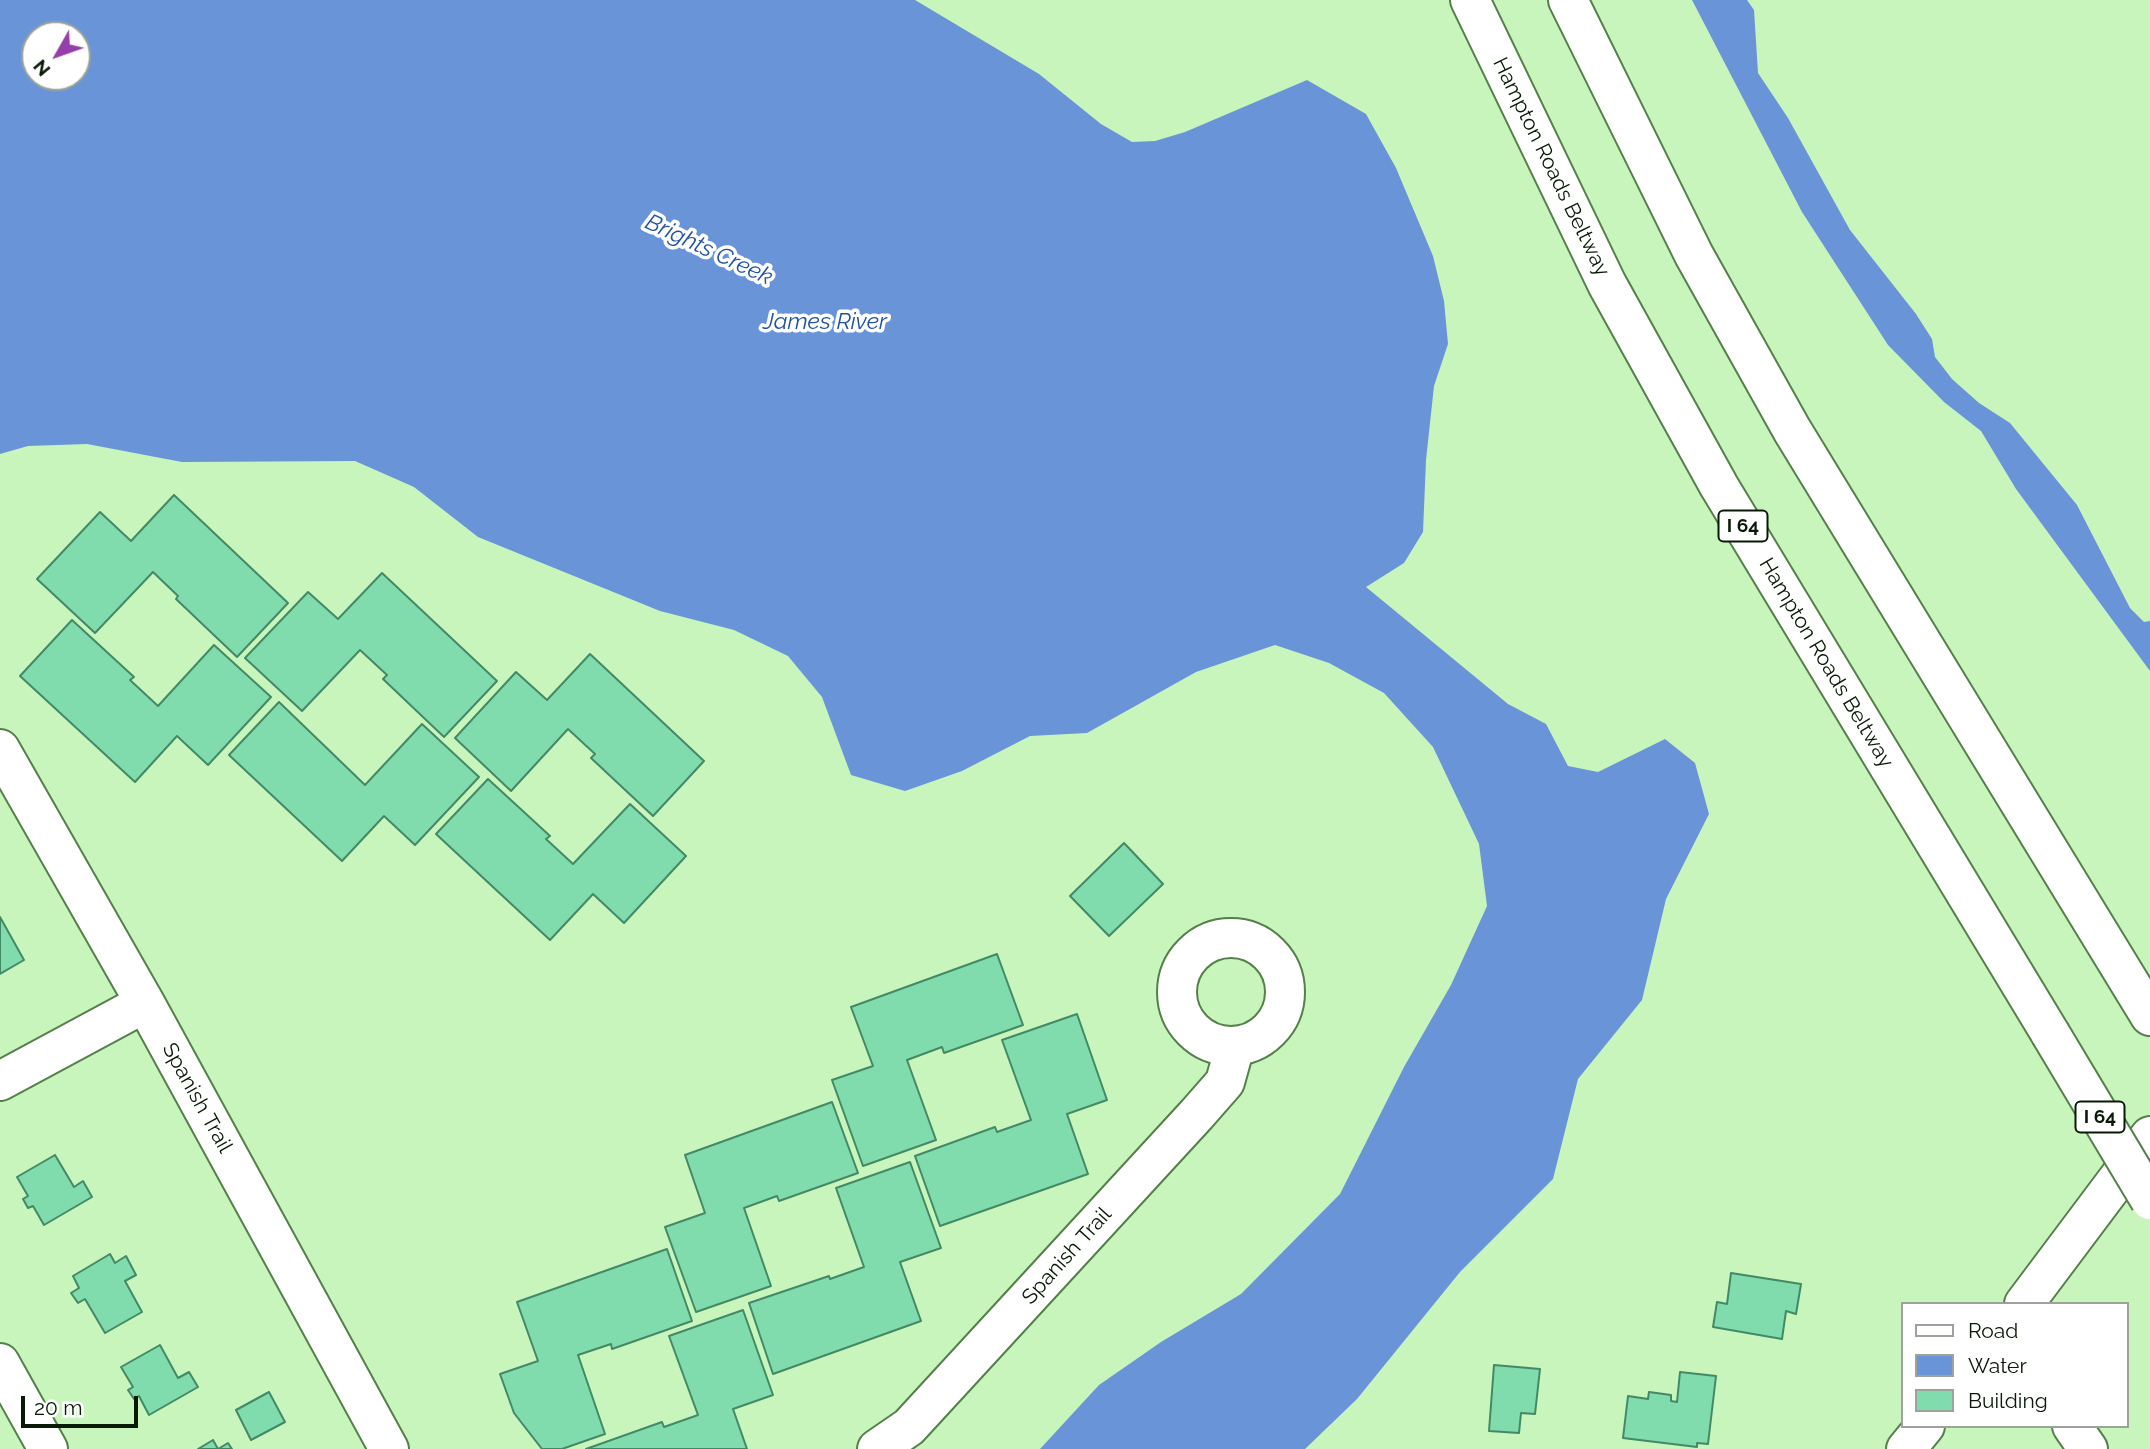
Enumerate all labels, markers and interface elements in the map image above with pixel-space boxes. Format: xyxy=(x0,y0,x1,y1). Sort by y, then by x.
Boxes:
north arrow xyxy=(21,21,91,91)
street label: Hampton Roads Beltway xyxy=(1487,54,1615,280)
text: N xyxy=(28,56,55,81)
water label: Brights Creek xyxy=(641,208,777,292)
water label: James River xyxy=(763,308,887,336)
road number: I 64 xyxy=(1718,510,1768,541)
street label: Hampton Roads Beltway xyxy=(1753,554,1899,772)
street label: Spanish Trail xyxy=(156,1039,238,1157)
road number: I 64 xyxy=(2076,1102,2124,1133)
street label: Spanish Trail xyxy=(1017,1202,1117,1310)
legend xyxy=(1902,1302,2129,1428)
text: Road xyxy=(1968,1318,2018,1343)
text: Water xyxy=(1968,1353,2027,1378)
scale bar xyxy=(24,1382,142,1426)
text: Building xyxy=(1968,1388,2048,1413)
text: 20 m xyxy=(34,1395,82,1420)

